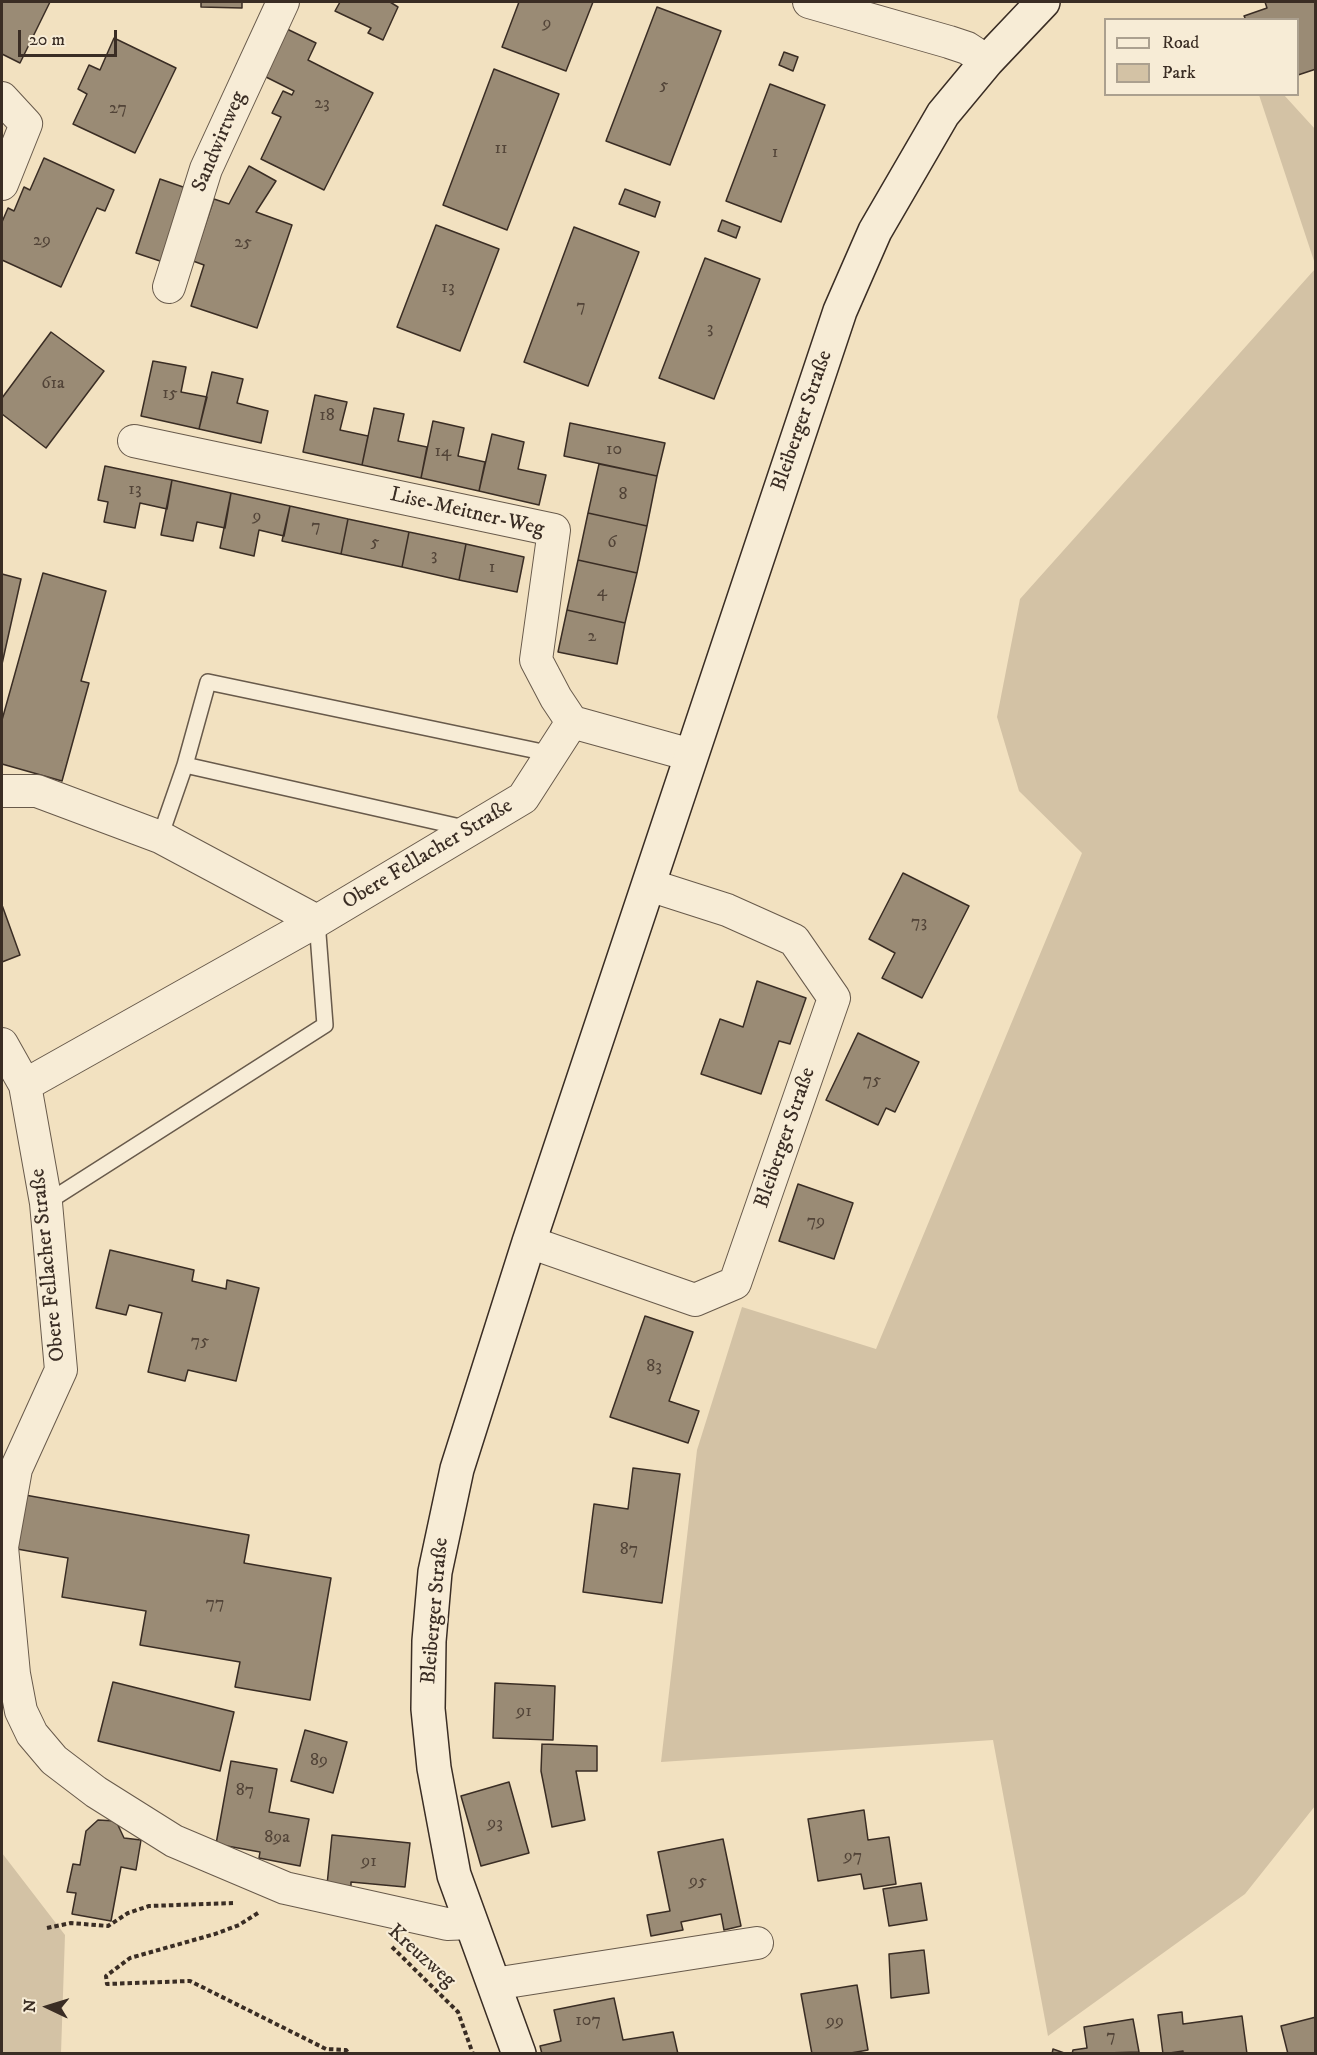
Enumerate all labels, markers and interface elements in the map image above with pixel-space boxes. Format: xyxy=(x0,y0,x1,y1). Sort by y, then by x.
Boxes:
house number: 9 xyxy=(543,13,551,35)
scale bar xyxy=(21,18,120,56)
legend xyxy=(1104,18,1299,96)
text: 20 m xyxy=(29,29,65,51)
text: Road xyxy=(1162,32,1199,54)
text: Park xyxy=(1162,62,1196,84)
house number: 5 xyxy=(660,75,668,97)
street label: Sandwirtweg xyxy=(188,88,252,196)
house number: 23 xyxy=(314,93,330,115)
house number: 27 xyxy=(109,98,127,120)
house number: 11 xyxy=(494,138,508,160)
house number: 1 xyxy=(772,142,778,164)
house number: 29 xyxy=(33,230,51,252)
house number: 25 xyxy=(234,232,252,254)
house number: 13 xyxy=(441,277,455,299)
house number: 7 xyxy=(576,296,586,318)
house number: 3 xyxy=(707,318,713,340)
street label: Bleiberger Straße xyxy=(767,347,839,495)
house number: 61a xyxy=(41,373,65,395)
house number: 15 xyxy=(162,383,178,405)
house number: 18 xyxy=(319,405,335,427)
house number: 10 xyxy=(606,439,622,461)
house number: 14 xyxy=(435,441,451,463)
house number: 13 xyxy=(128,479,142,501)
street label: Lise-Meitner-Weg xyxy=(387,483,547,543)
house number: 8 xyxy=(618,484,628,506)
house number: 9 xyxy=(253,506,261,528)
house number: 7 xyxy=(311,516,321,538)
house number: 5 xyxy=(371,532,379,554)
house number: 6 xyxy=(607,532,617,554)
house number: 3 xyxy=(431,545,437,567)
house number: 1 xyxy=(489,557,495,579)
house number: 4 xyxy=(597,581,607,603)
house number: 2 xyxy=(588,626,596,648)
street label: Obere Fellacher Straße xyxy=(338,794,518,916)
house number: 73 xyxy=(911,912,927,934)
street label: Bleiberger Straße xyxy=(750,1064,822,1212)
house number: 75 xyxy=(863,1070,881,1092)
street label: Obere Fellacher Straße xyxy=(26,1167,72,1363)
house number: 79 xyxy=(807,1211,825,1233)
house number: 75 xyxy=(191,1331,209,1353)
house number: 83 xyxy=(646,1356,662,1378)
street label: Bleiberger Straße xyxy=(417,1537,455,1685)
house number: 87 xyxy=(620,1539,638,1561)
house number: 77 xyxy=(206,1593,224,1615)
house number: 91 xyxy=(516,1701,532,1723)
house number: 89 xyxy=(310,1750,328,1772)
house number: 87 xyxy=(236,1780,254,1802)
house number: 93 xyxy=(487,1813,503,1835)
house number: 89a xyxy=(264,1827,290,1849)
house number: 97 xyxy=(844,1846,862,1868)
house number: 91 xyxy=(361,1851,377,1873)
house number: 95 xyxy=(689,1871,707,1893)
street label: Kreuzweg xyxy=(382,1920,460,1994)
north arrow xyxy=(18,1977,78,2037)
text: N xyxy=(20,1999,40,2013)
house number: 107 xyxy=(575,2010,601,2032)
house number: 99 xyxy=(826,2011,844,2033)
house number: 7 xyxy=(1106,2026,1116,2048)

